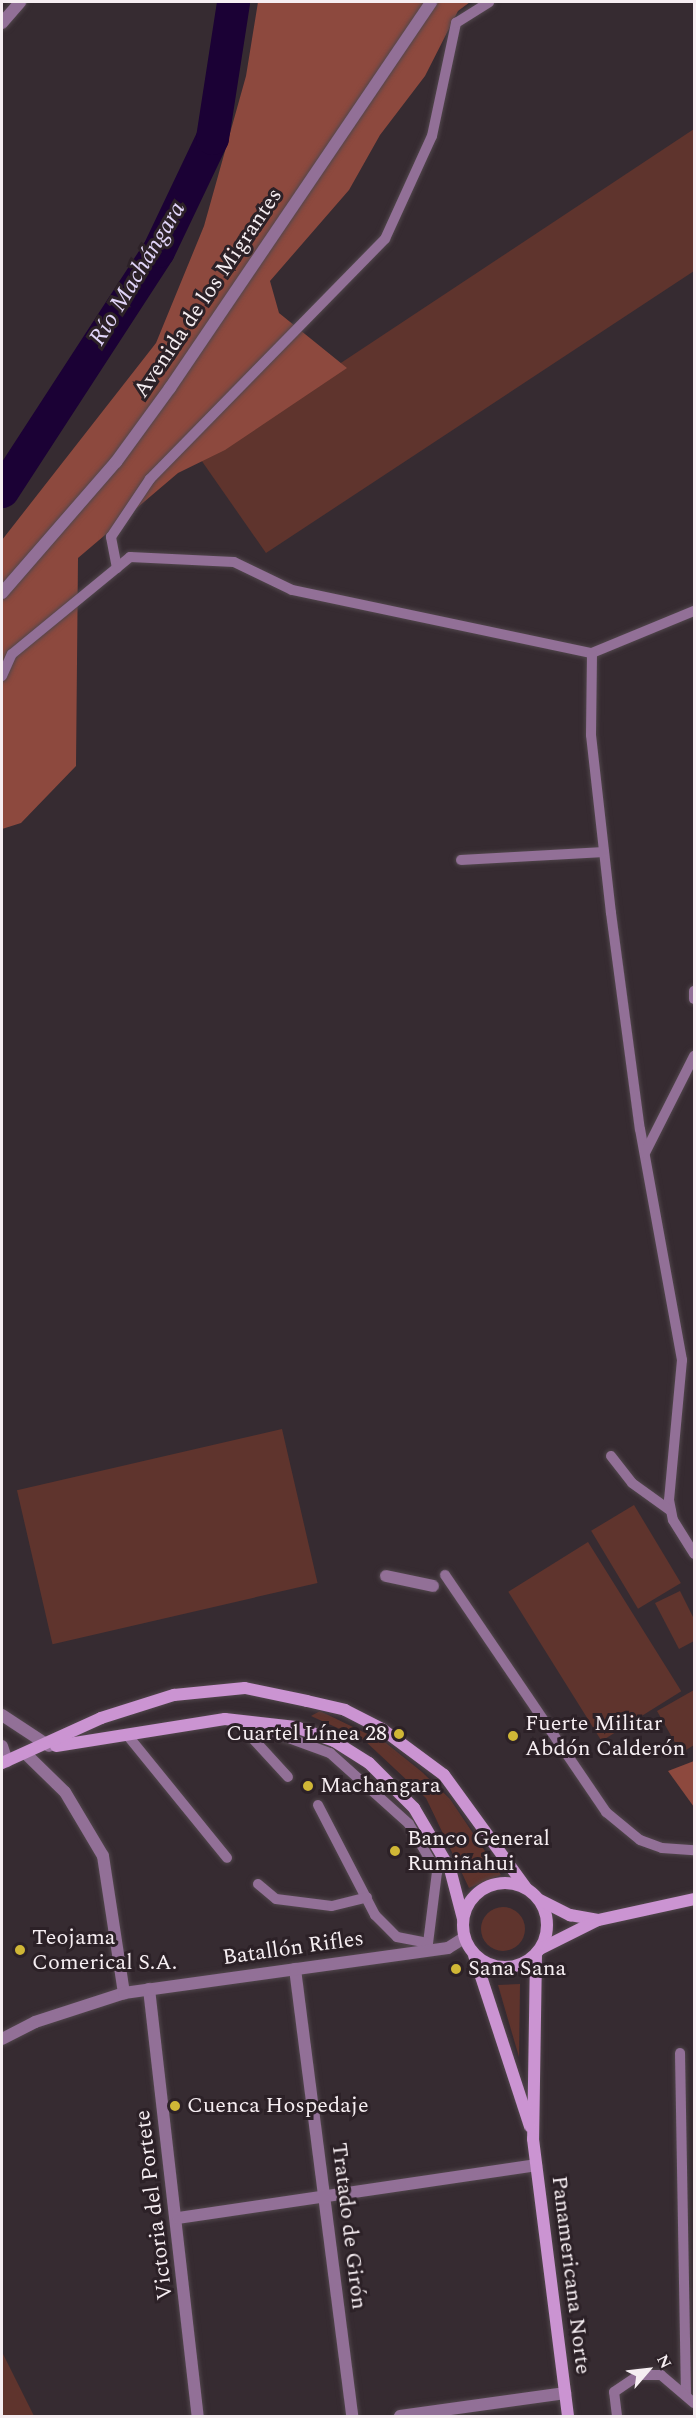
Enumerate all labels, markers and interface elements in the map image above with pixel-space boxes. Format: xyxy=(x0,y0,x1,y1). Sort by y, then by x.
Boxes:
street label: Avenida de los Migrantes xyxy=(128,183,288,403)
water label: Río Machángara xyxy=(84,197,192,351)
place label: Fuerte Militar Abdón Calderón xyxy=(525,1710,685,1762)
place label: Cuartel Línea 28 xyxy=(226,1721,387,1747)
marker: Cuartel Línea 28 xyxy=(392,1727,406,1741)
marker: Fuerte Militar Abdón Calderón xyxy=(506,1729,520,1743)
place label: Machangara xyxy=(320,1773,441,1799)
marker: Machangara xyxy=(301,1779,315,1793)
place label: Banco General Rumiñahui xyxy=(407,1825,550,1876)
marker: Banco General Rumiñahui xyxy=(388,1844,402,1858)
place label: Teojama Comerical S.A. xyxy=(32,1924,177,1976)
street label: Batallón Rifles xyxy=(221,1925,365,1971)
marker: Teojama Comerical S.A. xyxy=(13,1943,27,1957)
place label: Sana Sana xyxy=(468,1956,566,1982)
marker: Sana Sana xyxy=(449,1962,463,1976)
place label: Cuenca Hospedaje xyxy=(187,2093,369,2119)
marker: Cuenca Hospedaje xyxy=(168,2099,182,2113)
street label: Victoria del Portete xyxy=(129,2108,179,2302)
street label: Tratado de Girón xyxy=(326,2141,372,2311)
street label: Panamericana Norte xyxy=(546,2174,596,2376)
north arrow xyxy=(618,2340,678,2400)
text: N xyxy=(650,2350,678,2373)

